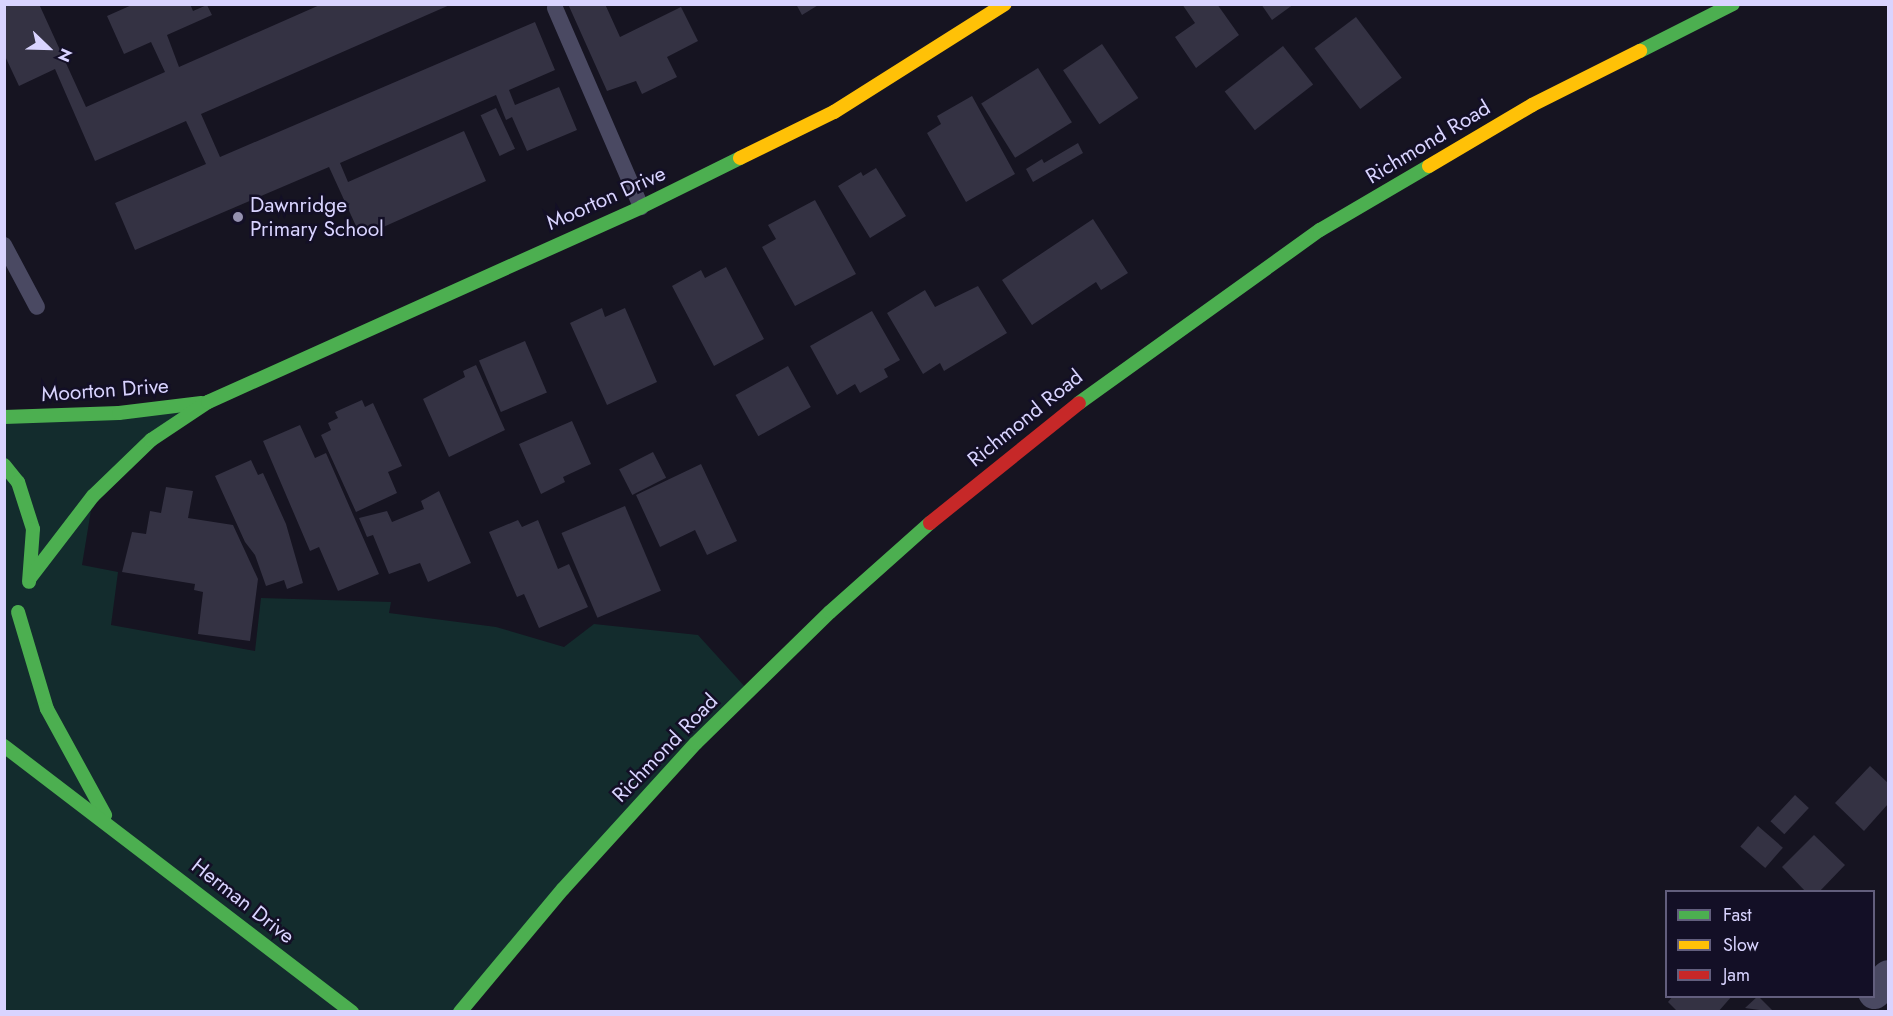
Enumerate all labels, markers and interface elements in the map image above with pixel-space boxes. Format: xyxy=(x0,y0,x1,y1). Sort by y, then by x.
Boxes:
north arrow xyxy=(18,18,78,78)
text: N xyxy=(52,45,78,66)
street label: Richmond Road xyxy=(1361,95,1495,189)
street label: Moorton Drive xyxy=(543,161,669,235)
place label: Dawnridge Primary School xyxy=(250,192,384,242)
marker: Dawnridge Primary School xyxy=(231,210,245,224)
street label: Richmond Road xyxy=(962,364,1088,472)
street label: Moorton Drive xyxy=(40,373,170,407)
street label: Richmond Road xyxy=(607,689,723,807)
street label: Herman Drive xyxy=(187,853,299,949)
legend xyxy=(1665,890,1875,998)
text: Fast xyxy=(1723,902,1752,928)
text: Slow xyxy=(1723,932,1759,958)
text: Jam xyxy=(1723,962,1750,988)

